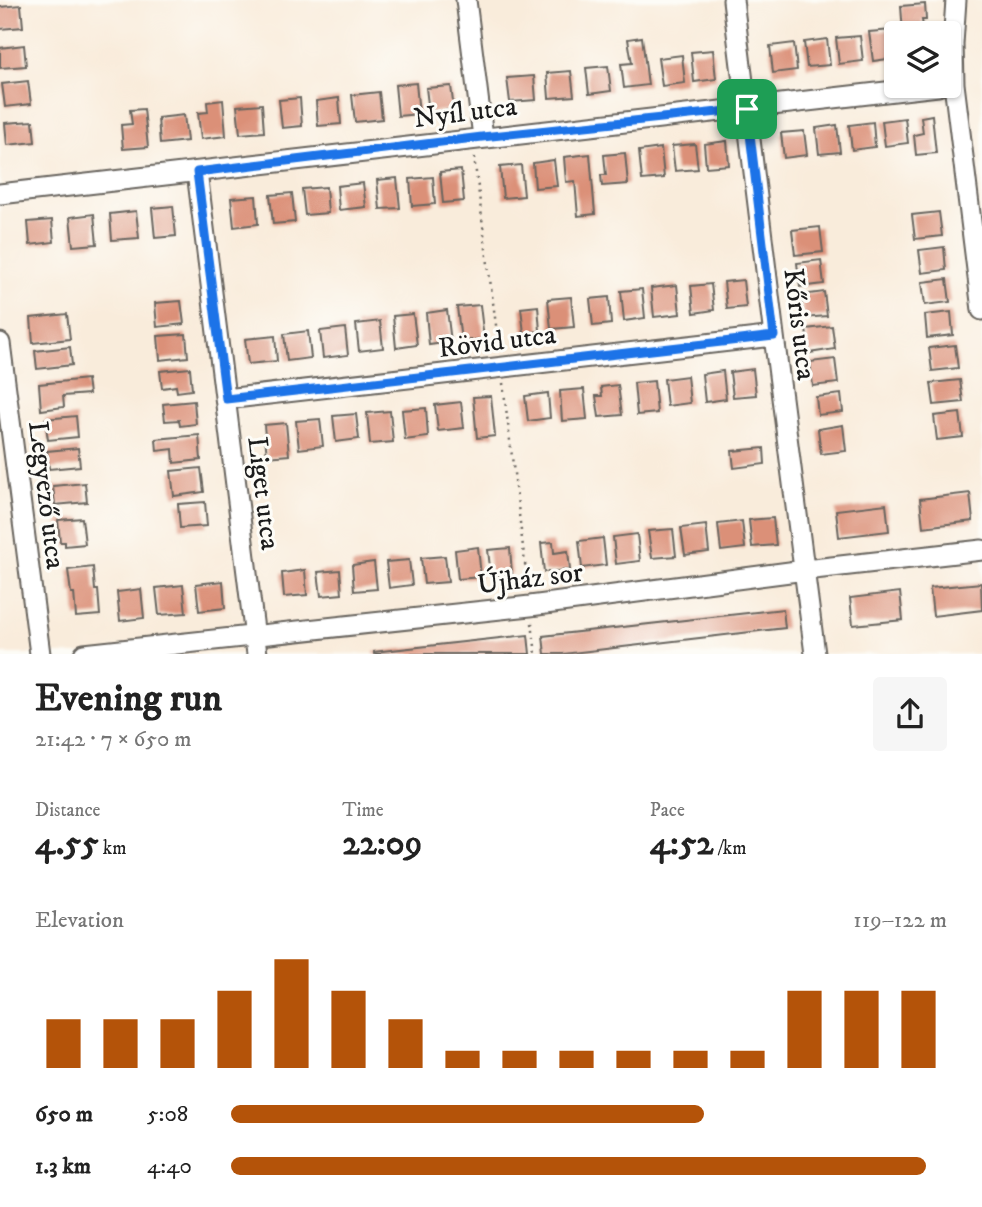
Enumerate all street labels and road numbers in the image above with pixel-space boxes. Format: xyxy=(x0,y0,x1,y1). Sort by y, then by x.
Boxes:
street label: Nyíl utca xyxy=(412,89,519,136)
street label: Kőris utca xyxy=(775,266,824,382)
street label: Rövid utca xyxy=(436,317,558,366)
street label: Legyező utca xyxy=(20,419,73,571)
street label: Liget utca xyxy=(239,434,288,552)
street label: Újház sor xyxy=(475,554,586,602)

